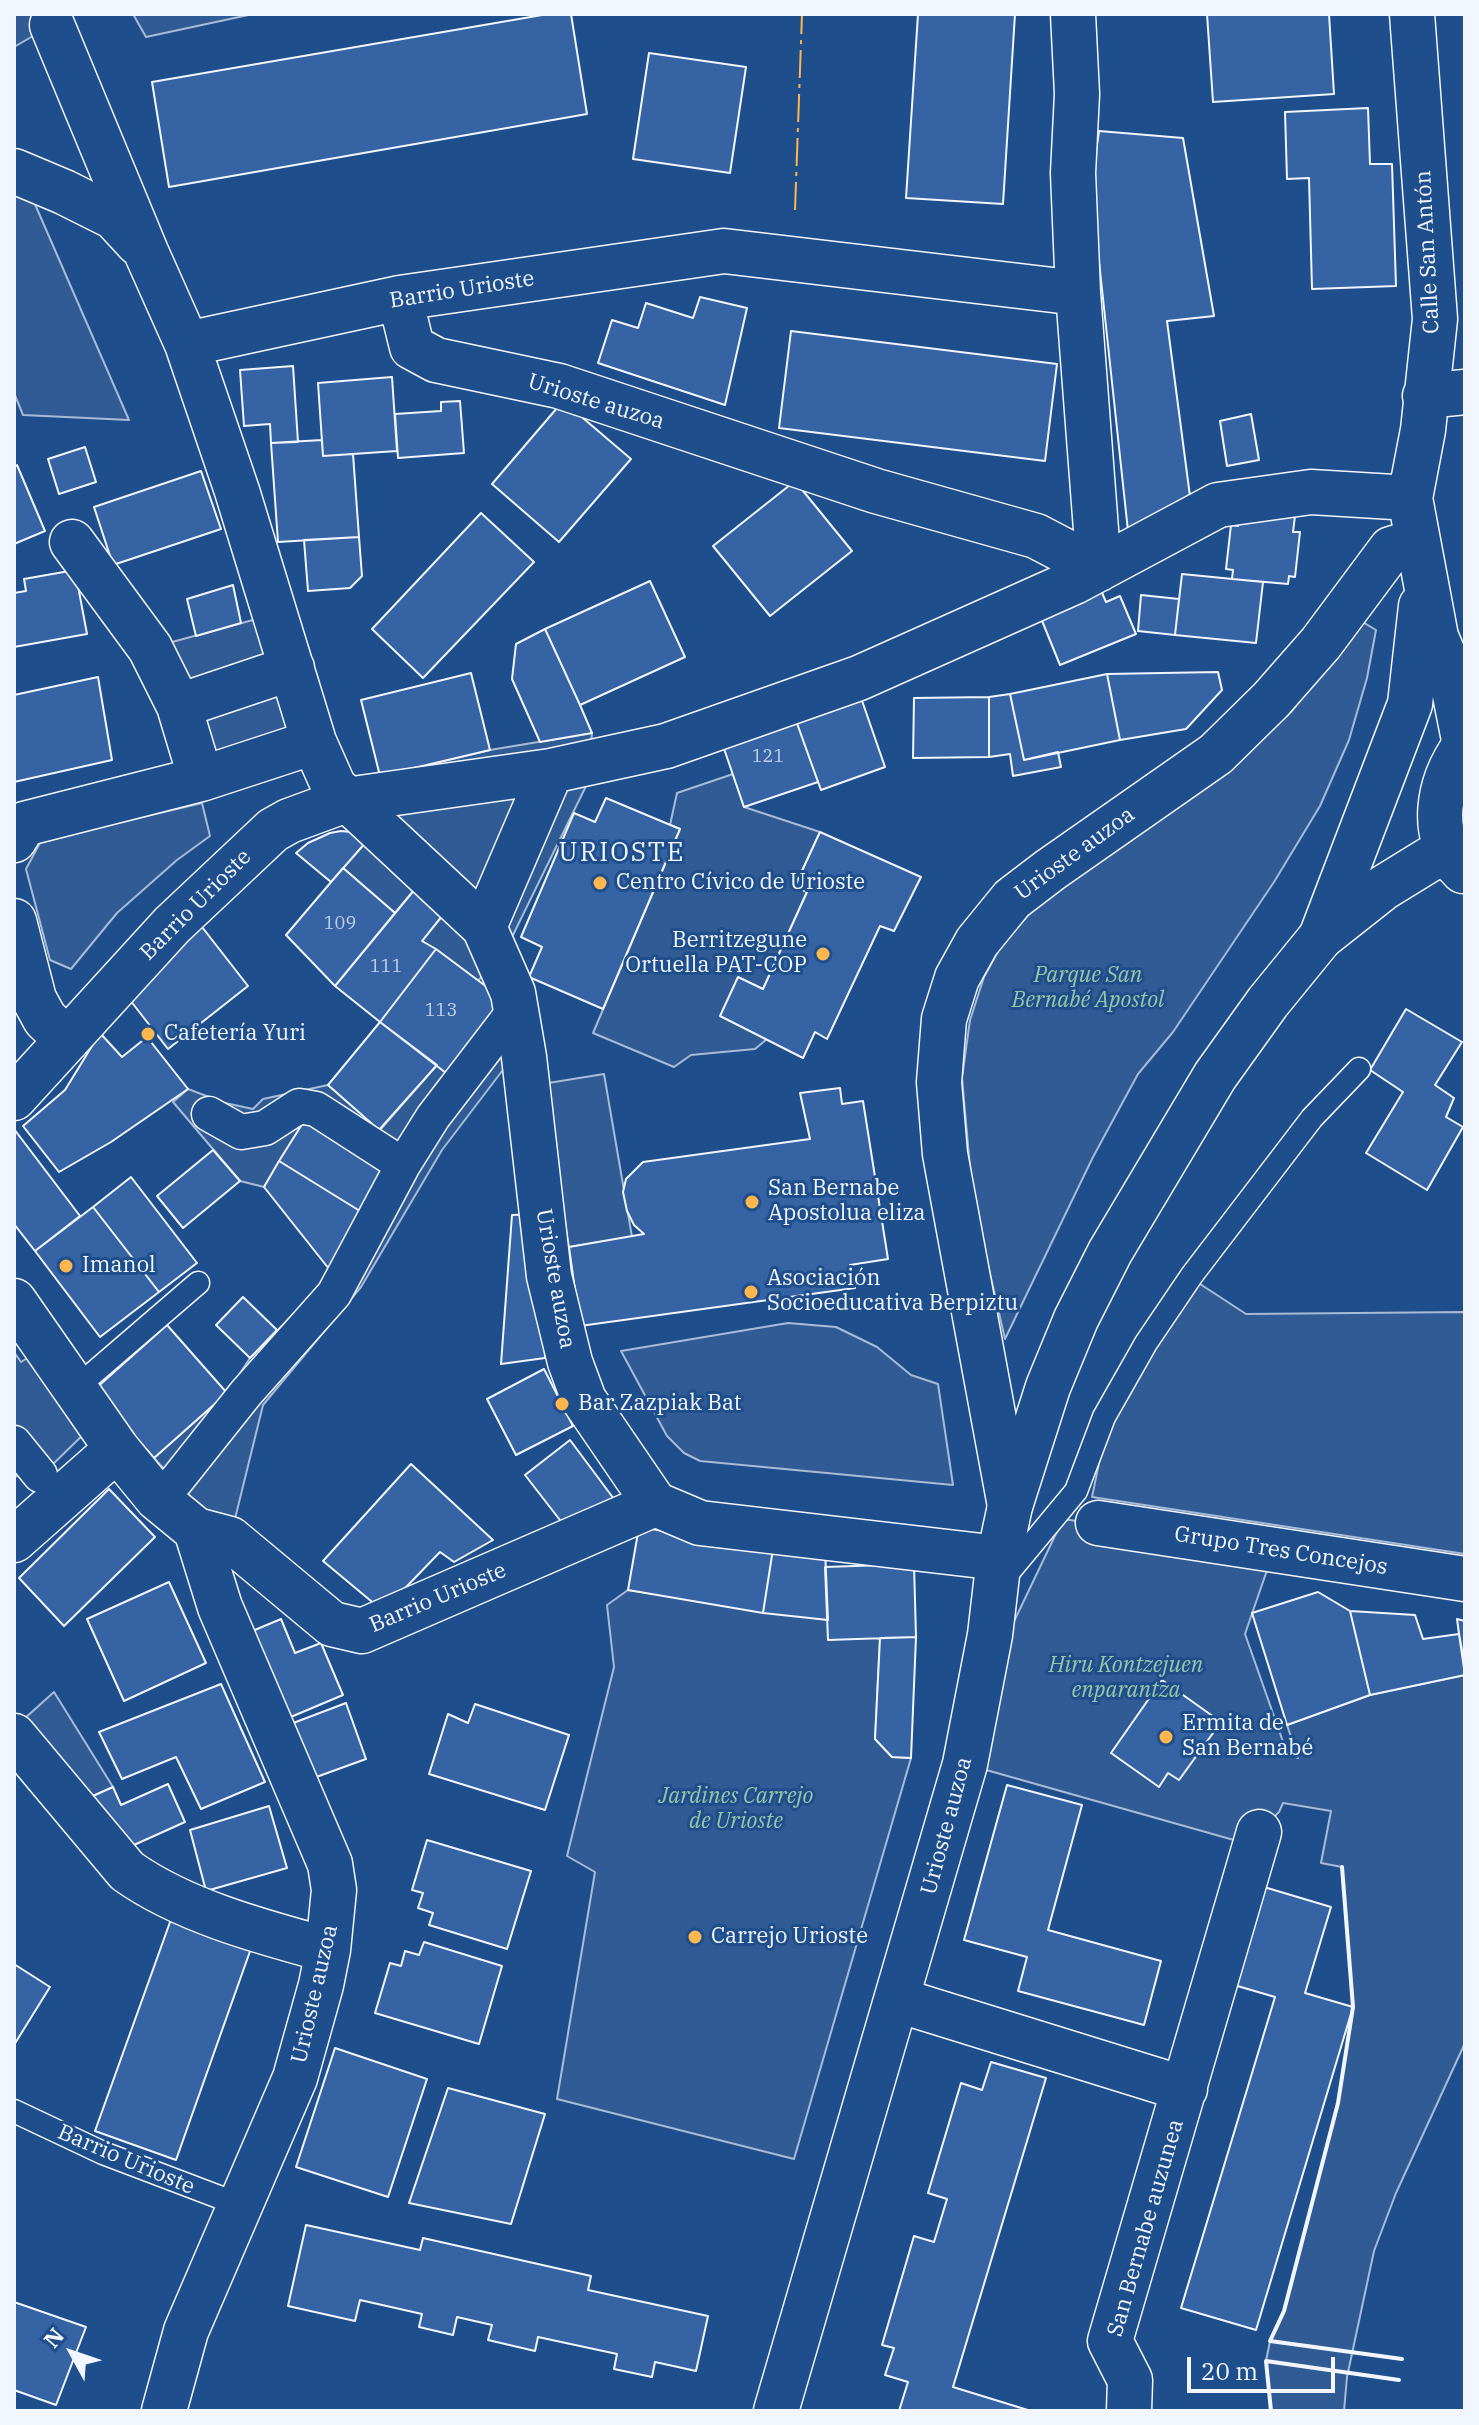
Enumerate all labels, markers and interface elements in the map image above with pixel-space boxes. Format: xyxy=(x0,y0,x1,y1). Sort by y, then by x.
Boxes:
street label: Calle San Antón xyxy=(1411,170,1445,334)
street label: Barrio Urioste xyxy=(388,266,536,314)
street label: Urioste auzoa xyxy=(524,369,668,435)
house number: 121 xyxy=(752,746,784,768)
street label: Urioste auzoa xyxy=(1010,802,1140,906)
district label: URIOSTE xyxy=(559,837,685,869)
street label: Barrio Urioste xyxy=(135,844,257,966)
place label: Centro Cívico de Urioste xyxy=(616,870,865,896)
marker: Centro Cívico de Urioste xyxy=(591,874,609,892)
house number: 109 xyxy=(324,913,356,935)
place label: Berritzegune Ortuella PAT-COP xyxy=(625,928,807,980)
marker: Berritzegune Ortuella PAT-COP xyxy=(814,945,832,963)
house number: 111 xyxy=(370,956,402,978)
park label: Parque San Bernabé Apostol xyxy=(1012,963,1164,1014)
house number: 113 xyxy=(425,1000,457,1022)
place label: Cafetería Yuri xyxy=(164,1021,306,1047)
marker: Cafetería Yuri xyxy=(139,1025,157,1043)
place label: San Bernabe Apostolua eliza xyxy=(768,1176,926,1228)
marker: San Bernabe Apostolua eliza xyxy=(743,1193,761,1211)
street label: Urioste auzoa xyxy=(530,1207,580,1351)
place label: Imanol xyxy=(82,1253,156,1279)
marker: Imanol xyxy=(57,1257,75,1275)
place label: Asociación Socioeducativa Berpiztu xyxy=(767,1266,1018,1318)
marker: Asociación Socioeducativa Berpiztu xyxy=(742,1283,760,1301)
place label: Bar Zazpiak Bat xyxy=(578,1391,741,1417)
marker: Bar Zazpiak Bat xyxy=(553,1395,571,1413)
street label: Grupo Tres Concejos xyxy=(1172,1521,1390,1581)
street label: Barrio Urioste xyxy=(366,1557,510,1639)
park label: Hiru Kontzejuen enparantza xyxy=(1049,1653,1203,1704)
place label: Ermita de San Bernabé xyxy=(1182,1711,1313,1762)
marker: Ermita de San Bernabé xyxy=(1157,1728,1175,1746)
street label: Urioste auzoa xyxy=(916,1754,978,1898)
park label: Jardines Carrejo de Urioste xyxy=(659,1784,813,1836)
street label: Urioste auzoa xyxy=(286,1922,344,2066)
place label: Carrejo Urioste xyxy=(711,1924,868,1950)
marker: Carrejo Urioste xyxy=(686,1928,704,1946)
street label: San Bernabe auzunea xyxy=(1102,2116,1190,2340)
street label: Barrio Urioste xyxy=(54,2119,198,2201)
north arrow xyxy=(32,2313,112,2393)
text: N xyxy=(37,2321,70,2353)
scale bar xyxy=(1191,2341,1339,2391)
text: 20 m xyxy=(1201,2355,1258,2387)

